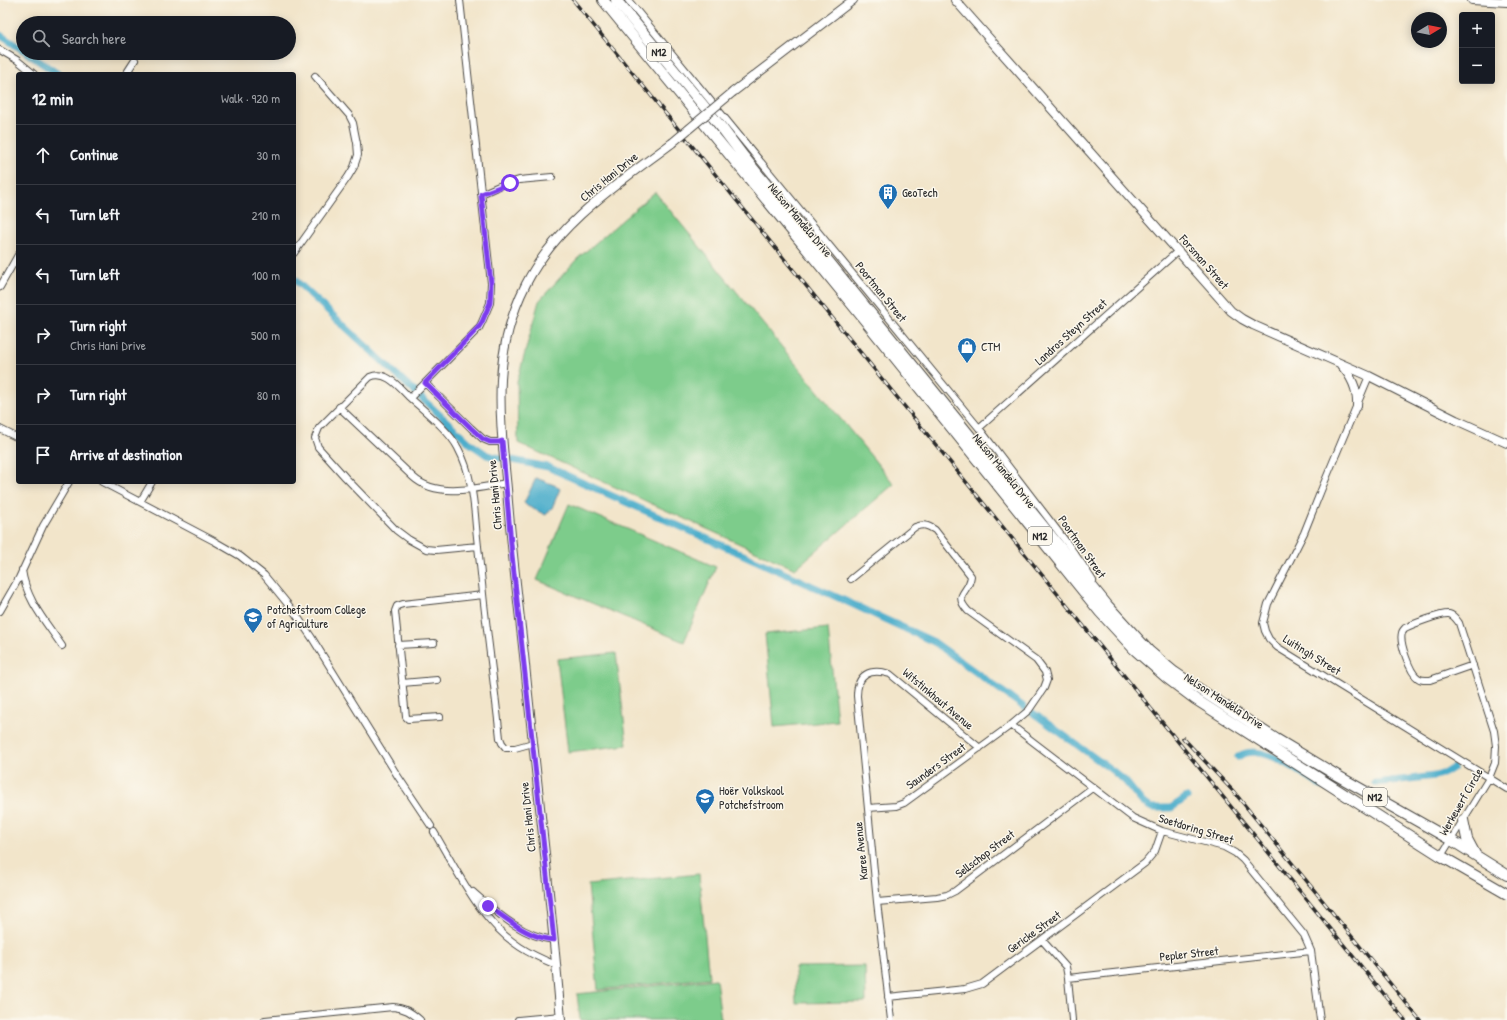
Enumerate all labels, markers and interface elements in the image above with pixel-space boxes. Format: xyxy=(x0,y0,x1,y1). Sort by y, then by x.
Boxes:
north arrow xyxy=(1411,12,1447,48)
map controls xyxy=(1459,12,1495,84)
button: + xyxy=(1459,12,1495,48)
search box xyxy=(16,16,296,60)
icon: search xyxy=(30,27,52,49)
text: Search here xyxy=(62,28,126,49)
road number: N12 xyxy=(647,43,671,61)
button: − xyxy=(1459,48,1495,84)
text: 12 min xyxy=(32,87,73,110)
text: Walk · 920 m xyxy=(221,89,280,107)
icon: ahead xyxy=(32,144,54,166)
text: Continue xyxy=(70,144,118,165)
text: 30 m xyxy=(257,146,280,164)
street label: Chris Hani Drive xyxy=(576,148,641,205)
route start xyxy=(501,174,519,192)
street label: Nelson Mandela Drive xyxy=(764,179,837,261)
building icon: GeoTech xyxy=(877,182,899,210)
place label: GeoTech xyxy=(902,184,937,201)
icon: left xyxy=(32,204,54,226)
text: Turn left xyxy=(70,204,120,225)
text: 210 m xyxy=(252,206,280,224)
street label: Forsman Street xyxy=(1175,230,1234,293)
street label: Poortman Street xyxy=(852,258,912,326)
icon: left xyxy=(32,264,54,286)
text: Turn left xyxy=(70,264,120,285)
text: 100 m xyxy=(252,266,280,284)
street label: Landros Steyn Street xyxy=(1031,294,1111,369)
text: Turn right xyxy=(70,315,126,336)
icon: right xyxy=(32,324,54,346)
text: 500 m xyxy=(251,326,280,344)
text: Chris Hani Drive xyxy=(70,336,146,354)
shop icon: CTM xyxy=(956,336,978,364)
place label: CTM xyxy=(981,338,1000,355)
icon: right xyxy=(32,384,54,406)
text: Turn right xyxy=(70,384,126,405)
text: 80 m xyxy=(257,386,280,404)
street label: Nelson Mandela Drive xyxy=(969,430,1040,512)
icon: arrive xyxy=(32,444,54,466)
text: Arrive at destination xyxy=(70,444,182,465)
street label: Chris Hani Drive xyxy=(483,459,506,531)
street label: Poortman Street xyxy=(1054,512,1111,582)
road number: N12 xyxy=(1028,527,1052,545)
place label: Potchefstroom College of Agriculture xyxy=(267,601,366,632)
school or university icon: Potchefstroom College of Agriculture xyxy=(242,606,264,634)
street label: Luitingh Street xyxy=(1280,630,1345,680)
street label: Witstinkhout Avenue xyxy=(899,664,978,734)
street label: Nelson Mandela Drive xyxy=(1181,668,1268,733)
street label: Saunders Street xyxy=(902,738,970,793)
street label: Werkewerf Circle xyxy=(1434,765,1487,839)
street label: Chris Hani Drive xyxy=(515,781,540,853)
place label: Hoër Volkskool Potchefstroom xyxy=(719,782,785,813)
school or university icon: Hoër Volkskool Potchefstroom xyxy=(694,787,716,815)
road number: N12 xyxy=(1363,788,1387,806)
street label: Soetdoring Street xyxy=(1157,809,1237,848)
street label: Karee Avenue xyxy=(849,821,872,881)
street label: Sellschop Street xyxy=(951,825,1019,882)
route end xyxy=(479,897,497,915)
street label: Gericke Street xyxy=(1003,906,1065,957)
street label: Pepler Street xyxy=(1159,942,1220,965)

